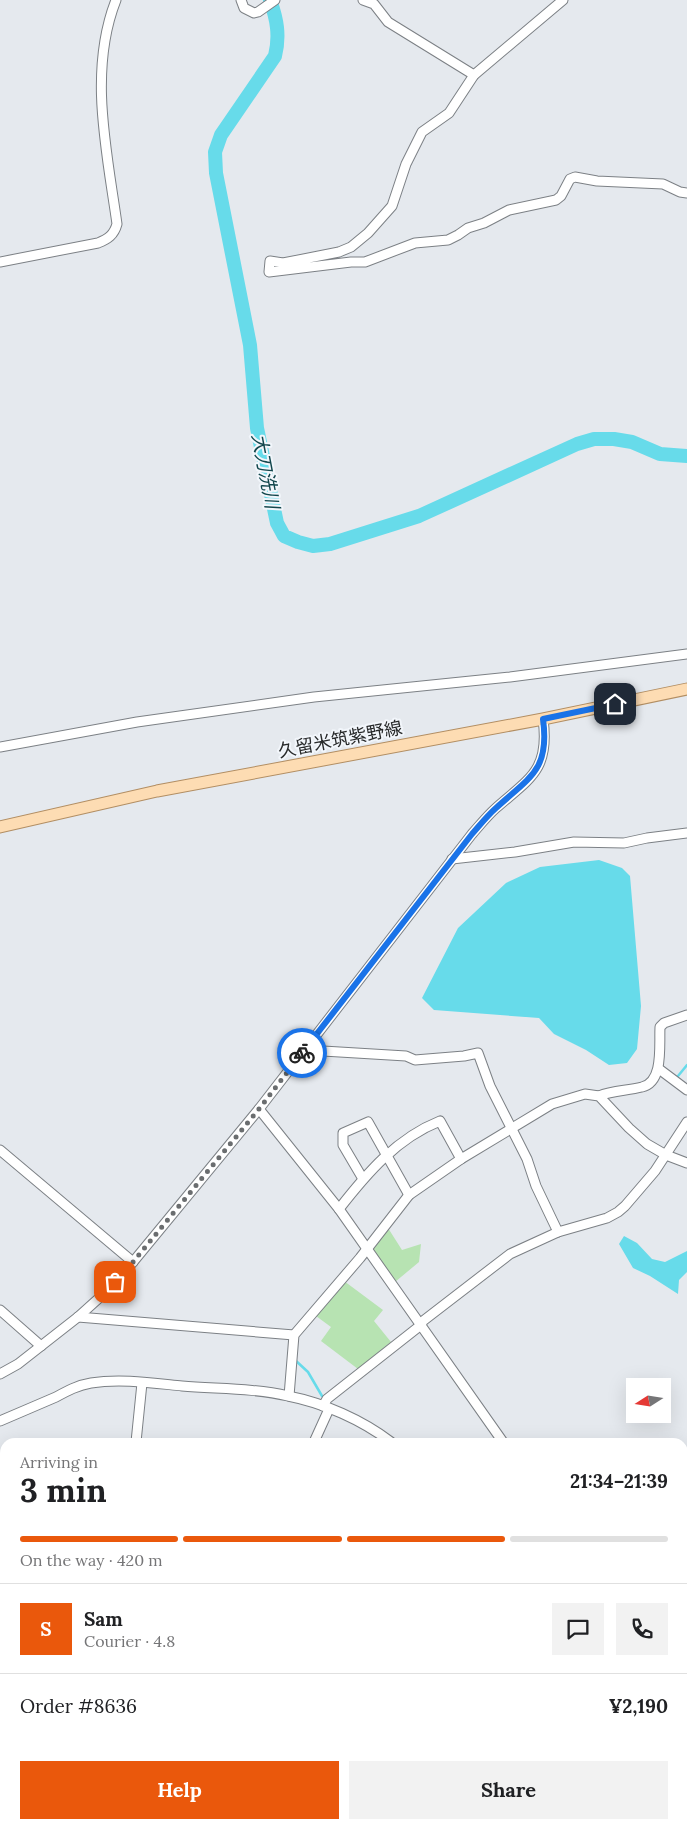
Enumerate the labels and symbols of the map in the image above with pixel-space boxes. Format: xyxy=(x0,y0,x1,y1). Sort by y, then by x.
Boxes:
water label: 大刀洗川 xyxy=(247,431,285,513)
pin xyxy=(594,683,636,725)
street label: 久留米筑紫野線 xyxy=(276,716,404,762)
courier xyxy=(277,1028,327,1078)
pin xyxy=(94,1261,136,1303)
north arrow xyxy=(626,1378,671,1422)

